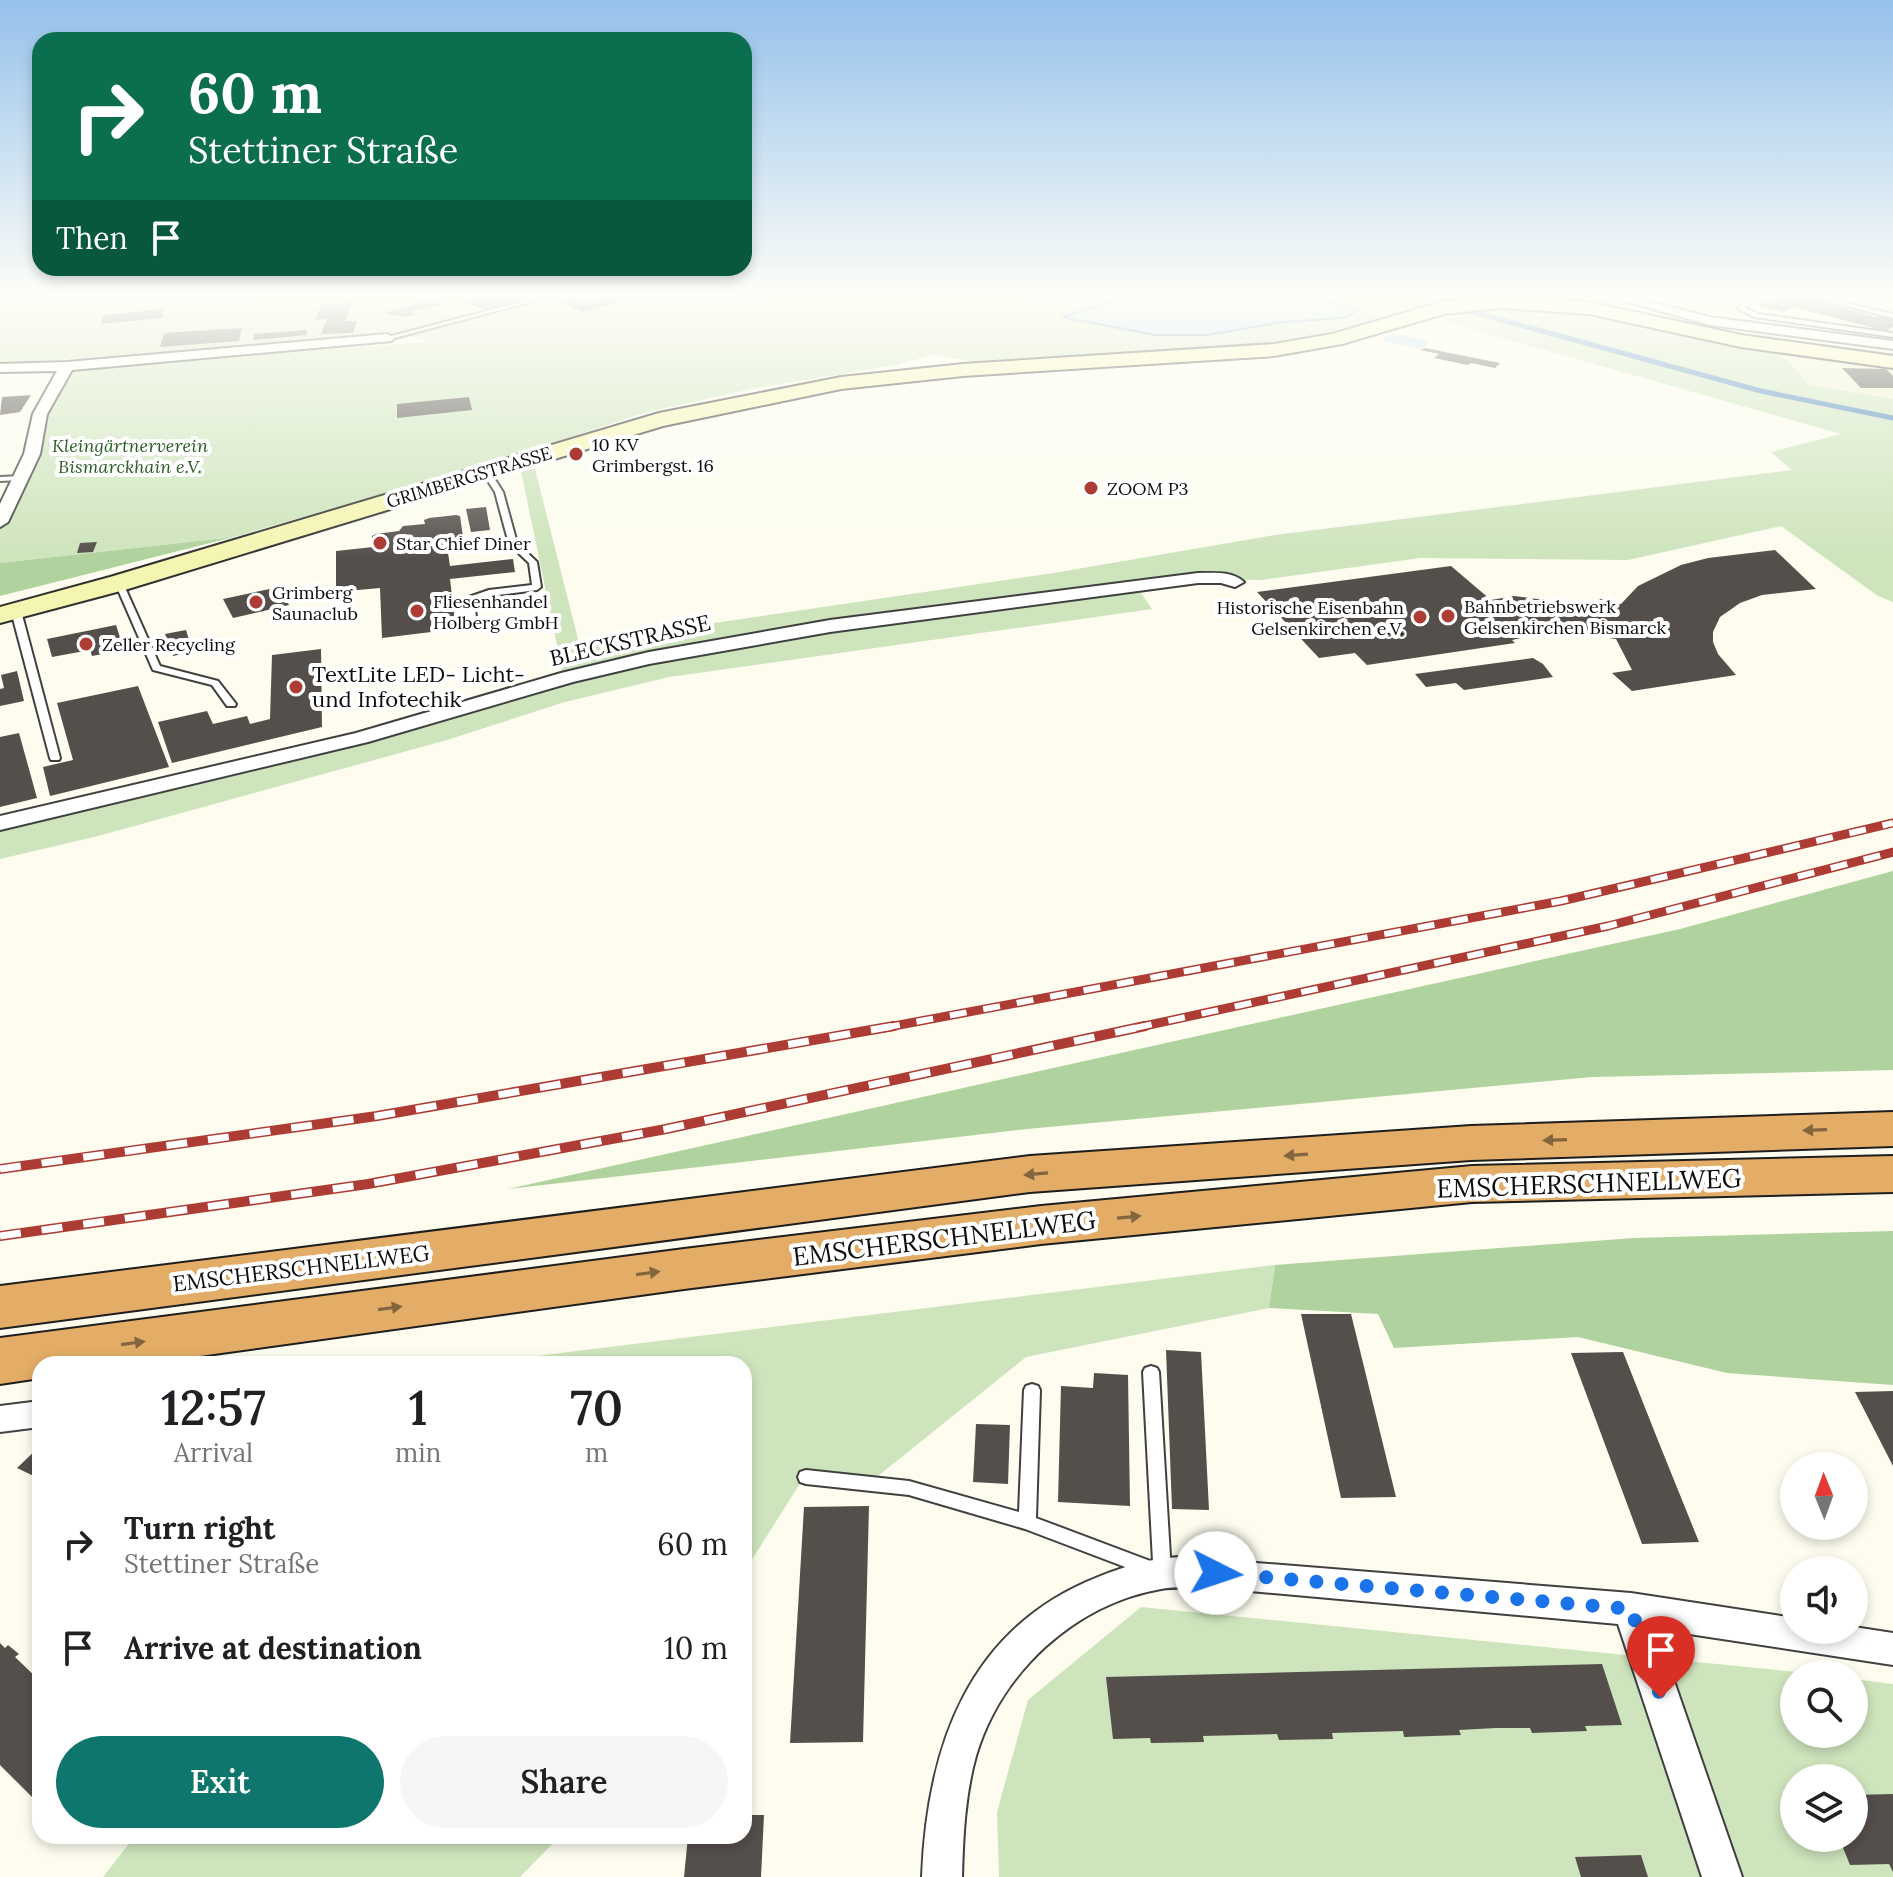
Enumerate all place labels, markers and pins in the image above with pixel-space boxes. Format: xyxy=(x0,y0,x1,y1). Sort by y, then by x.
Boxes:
place label: 10 KV Grimbergst. 16 xyxy=(592,433,714,477)
marker: 10 KV Grimbergst. 16 xyxy=(567,445,585,463)
place label: ZOOM P3 xyxy=(1107,477,1189,500)
marker: ZOOM P3 xyxy=(1082,479,1100,497)
place label: Star Chief Diner xyxy=(396,532,531,555)
marker: Star Chief Diner xyxy=(371,534,389,552)
place label: Grimberg Saunaclub xyxy=(272,581,358,625)
place label: Fliesenhandel Holberg GmbH xyxy=(433,590,559,634)
marker: Grimberg Saunaclub xyxy=(247,593,265,611)
place label: Bahnbetriebswerk Gelsenkirchen Bismarck xyxy=(1464,595,1667,639)
place label: Historische Eisenbahn Gelsenkirchen e.V. xyxy=(1216,596,1404,640)
marker: Fliesenhandel Holberg GmbH xyxy=(408,602,426,620)
marker: Bahnbetriebswerk Gelsenkirchen Bismarck xyxy=(1439,607,1457,625)
marker: Historische Eisenbahn Gelsenkirchen e.V. xyxy=(1411,608,1429,626)
place label: Zeller Recycling xyxy=(102,633,236,656)
marker: Zeller Recycling xyxy=(77,635,95,653)
place label: TextLite LED- Licht- und Infotechik xyxy=(312,660,525,713)
marker: TextLite LED- Licht- und Infotechik xyxy=(287,678,305,696)
pin xyxy=(1627,1616,1695,1698)

